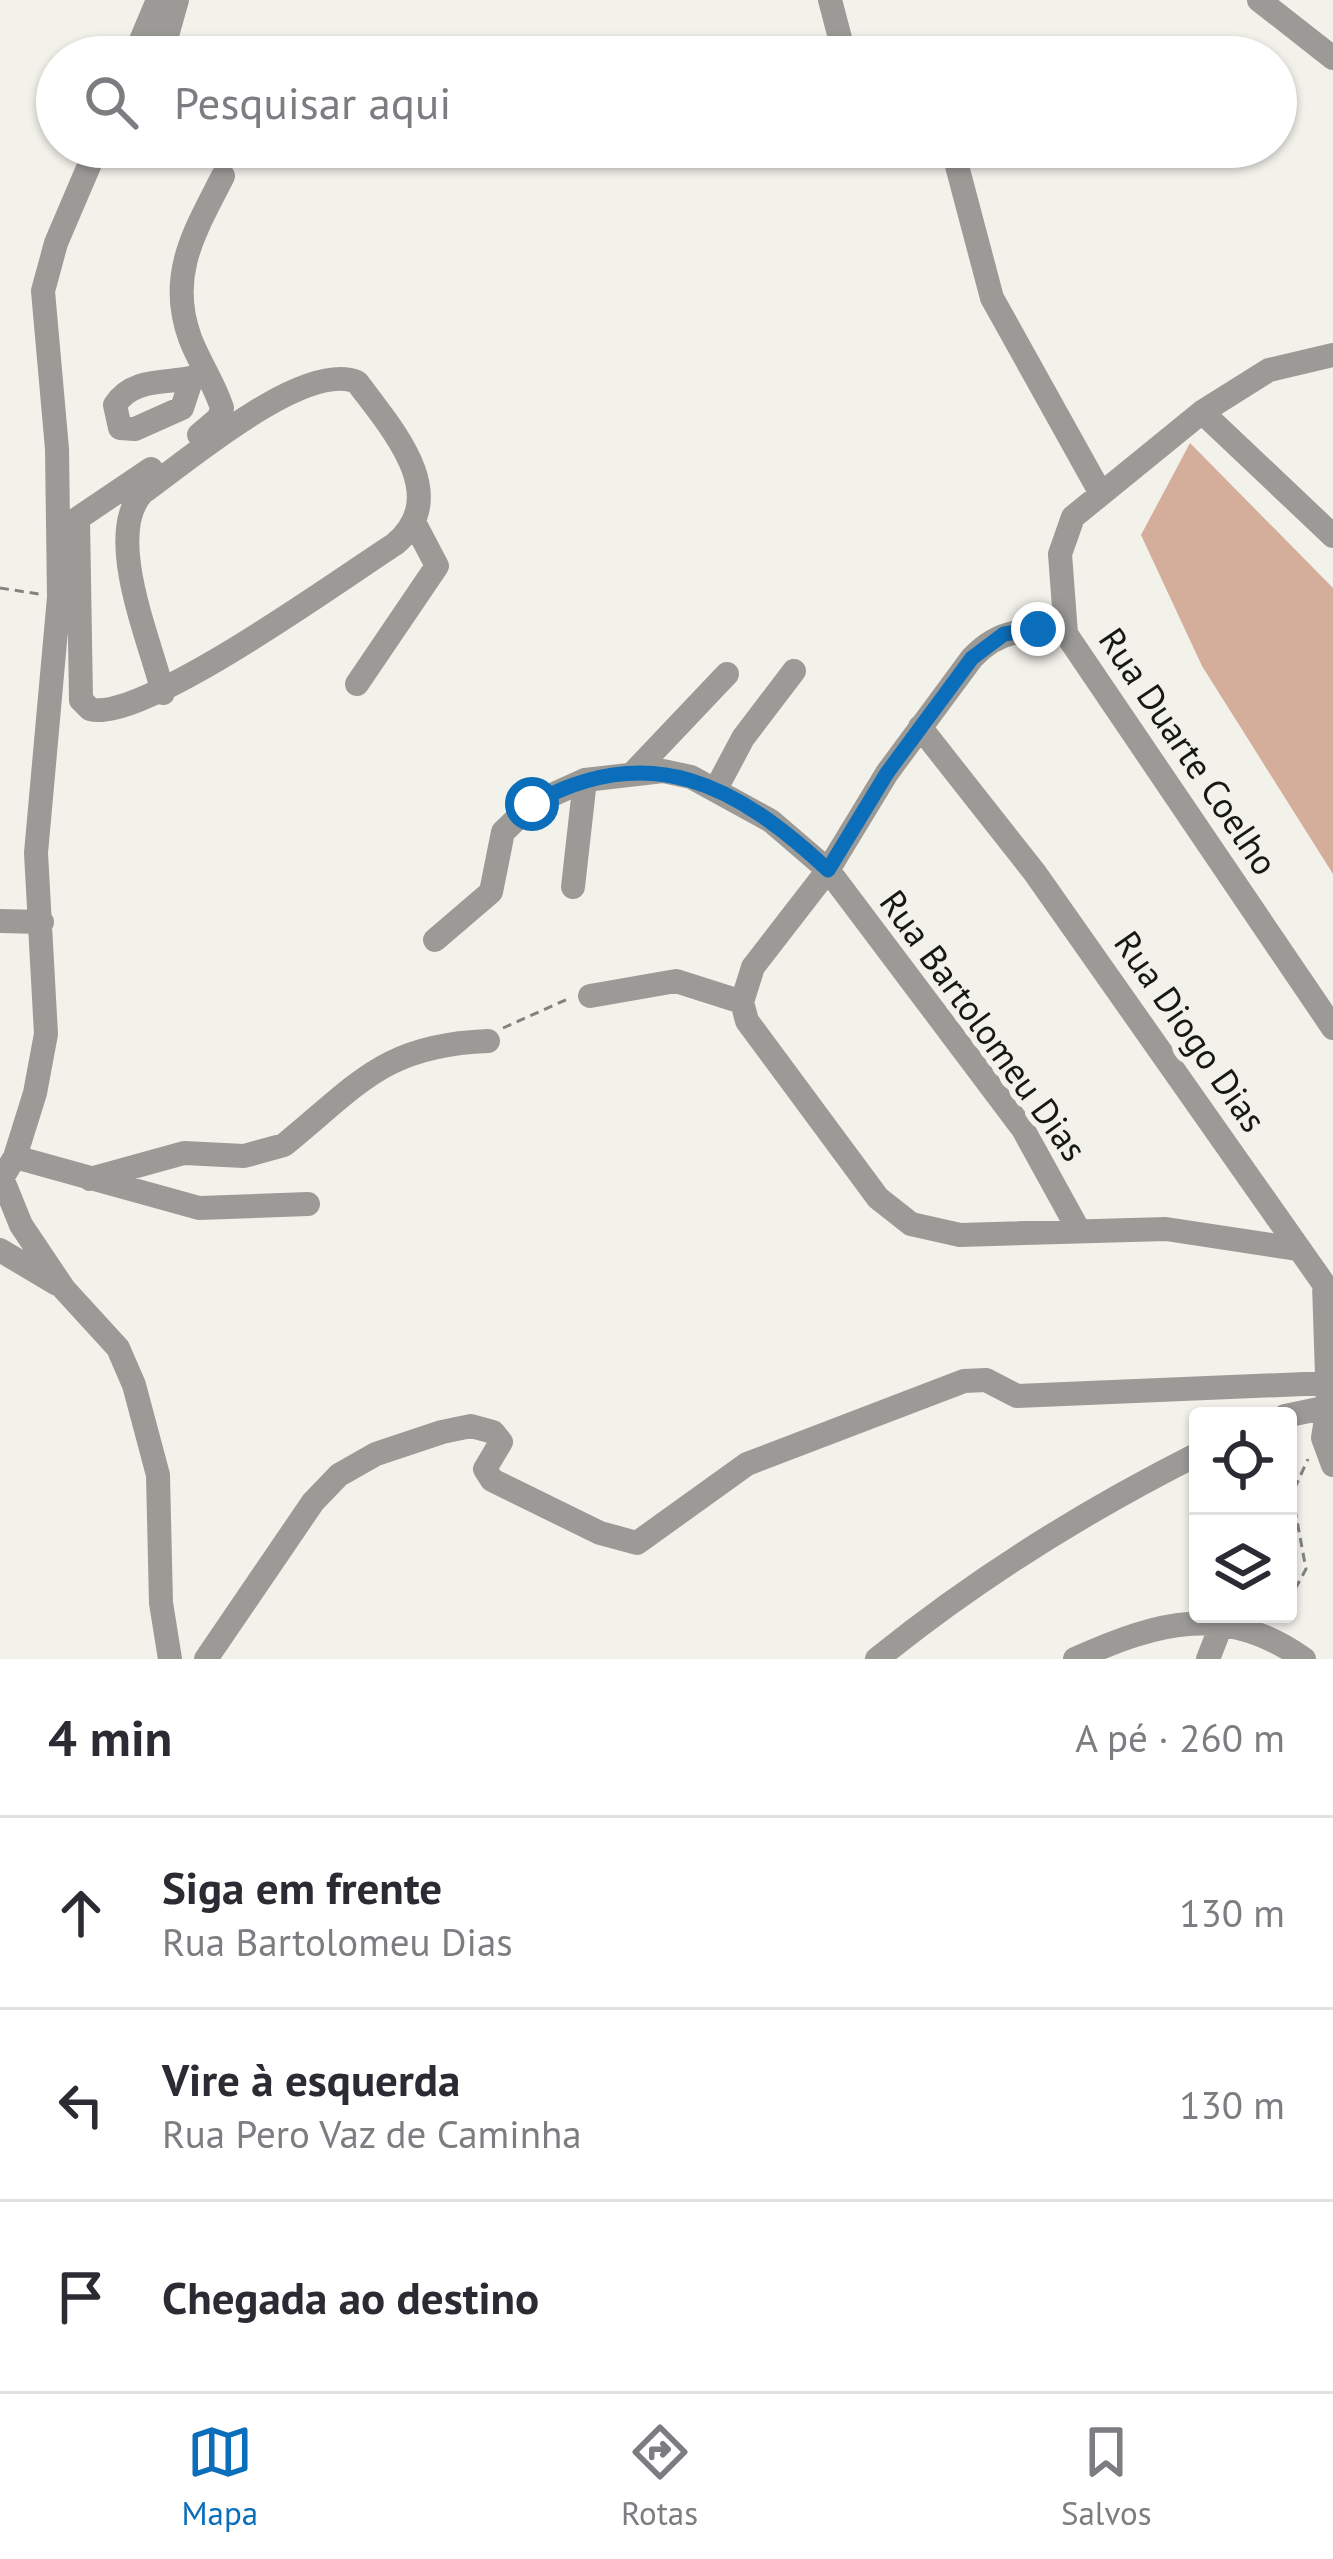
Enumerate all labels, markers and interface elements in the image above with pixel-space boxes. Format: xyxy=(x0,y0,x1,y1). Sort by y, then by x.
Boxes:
search box xyxy=(36,36,1297,168)
icon: search xyxy=(78,69,144,135)
text: Pesquisar aqui xyxy=(174,73,451,131)
route end xyxy=(1011,602,1065,656)
street label: Rua Duarte Coelho xyxy=(1089,618,1289,884)
route start xyxy=(505,777,559,831)
street label: Rua Bartolomeu Dias xyxy=(870,880,1098,1170)
street label: Rua Diogo Dias xyxy=(1104,921,1278,1141)
map controls xyxy=(1189,1407,1297,1623)
button: locate xyxy=(1189,1407,1297,1515)
button: layers xyxy=(1189,1515,1297,1623)
text: 4 min xyxy=(48,1704,172,1770)
text: A pé · 260 m xyxy=(1075,1712,1285,1763)
text: Siga em frente xyxy=(162,1858,442,1916)
icon: ahead xyxy=(48,1880,114,1946)
text: 130 m xyxy=(1179,1887,1285,1938)
text: Rua Bartolomeu Dias xyxy=(162,1916,513,1967)
text: Vire à esquerda xyxy=(162,2050,460,2108)
icon: left xyxy=(48,2072,114,2138)
text: 130 m xyxy=(1179,2079,1285,2130)
text: Rua Pero Vaz de Caminha xyxy=(162,2108,582,2159)
icon: arrive xyxy=(48,2264,114,2330)
text: Chegada ao destino xyxy=(162,2268,539,2326)
tab: Mapa xyxy=(181,2419,258,2534)
tab: Rotas xyxy=(621,2419,698,2534)
tab: Salvos xyxy=(1061,2419,1152,2534)

